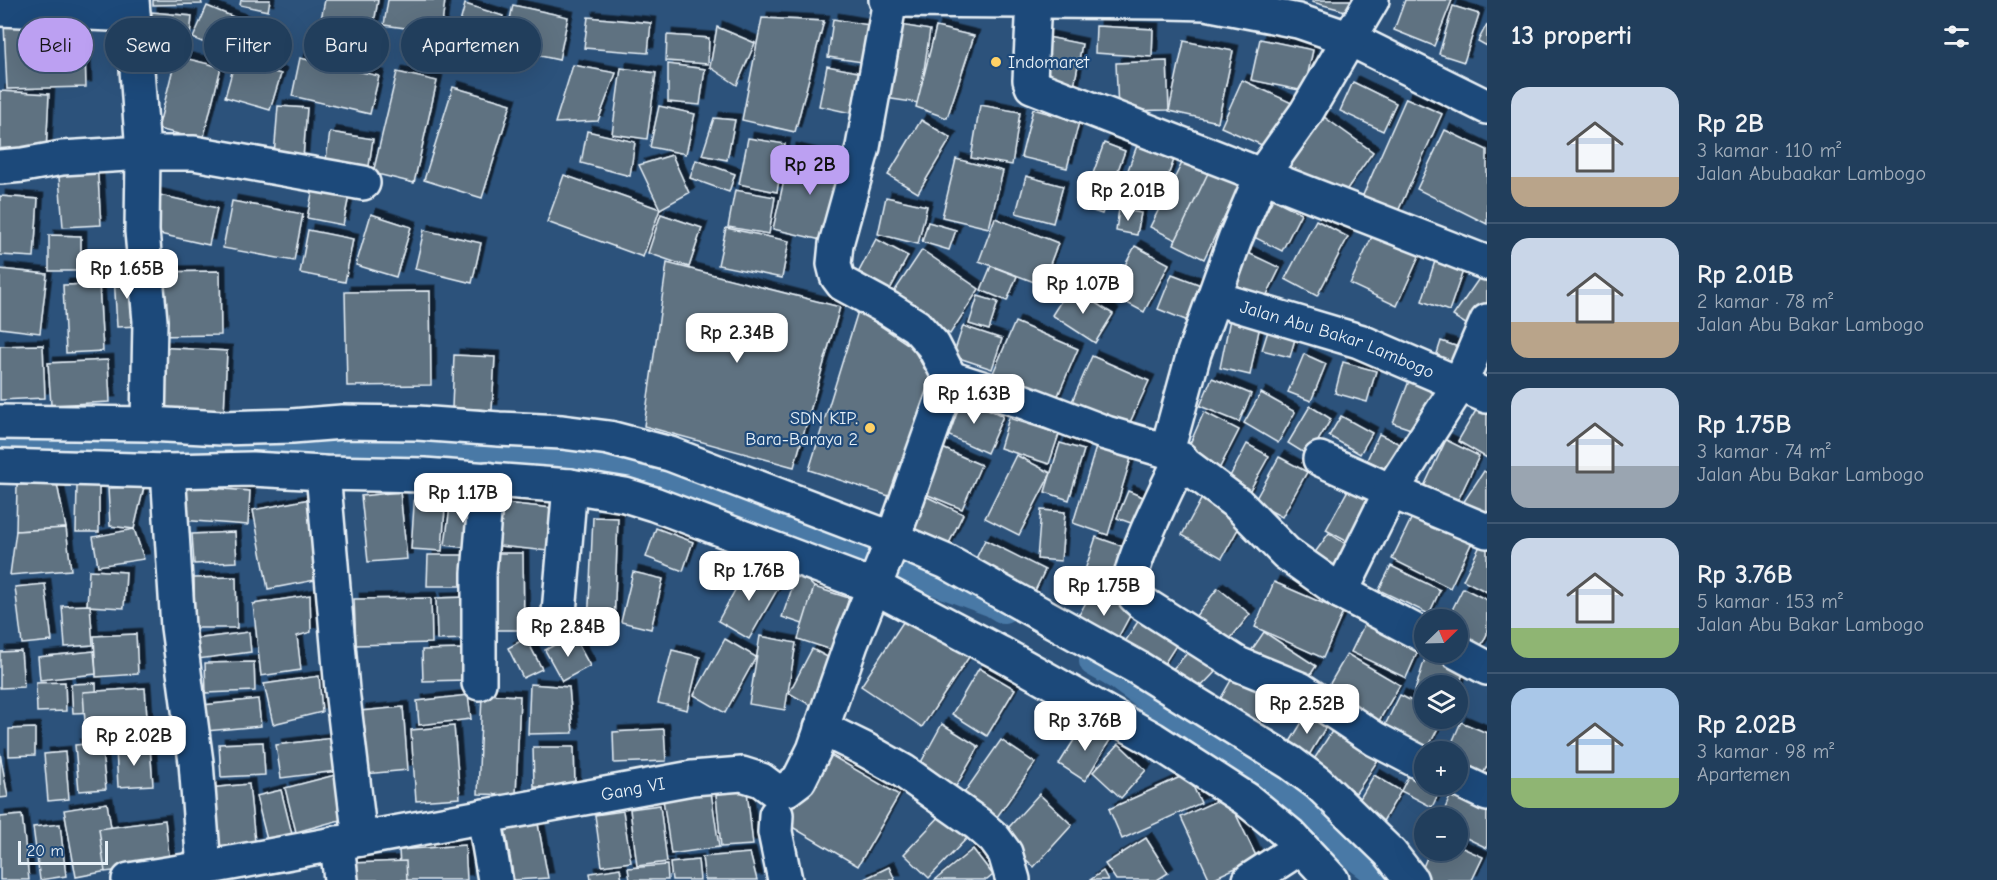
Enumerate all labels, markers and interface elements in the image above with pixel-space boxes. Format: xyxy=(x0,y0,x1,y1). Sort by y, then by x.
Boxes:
chip: Beli xyxy=(18,18,93,72)
chip: Sewa xyxy=(105,18,192,72)
chip: Filter xyxy=(204,18,292,72)
chip: Baru xyxy=(304,18,389,72)
chip: Apartemen xyxy=(401,18,541,72)
icon: filters xyxy=(1940,20,1973,53)
text: 13 properti xyxy=(1511,21,1632,51)
place label: Indomaret xyxy=(1008,52,1090,73)
marker: Indomaret xyxy=(989,55,1003,69)
text: Rp 2B xyxy=(1697,109,1764,139)
icon: home xyxy=(1559,111,1631,183)
text: 3 kamar · 110 m² xyxy=(1697,139,1841,162)
pin: Rp 2B xyxy=(768,145,852,196)
text: Rp 2B xyxy=(784,153,836,176)
text: Jalan Abubaakar Lambogo xyxy=(1697,162,1926,185)
pin: Rp 2.01B xyxy=(1066,171,1190,222)
text: Rp 2.01B xyxy=(1091,179,1165,202)
pin: Rp 1.65B xyxy=(65,249,189,300)
text: Rp 1.65B xyxy=(90,257,164,280)
text: Rp 2.01B xyxy=(1697,260,1794,290)
icon: home xyxy=(1559,262,1631,334)
pin: Rp 1.07B xyxy=(1021,264,1145,315)
text: Rp 1.07B xyxy=(1046,272,1120,295)
text: 2 kamar · 78 m² xyxy=(1697,290,1833,313)
street label: Jalan Abu Bakar Lambogo xyxy=(1238,296,1438,383)
pin: Rp 2.34B xyxy=(675,313,799,364)
text: Jalan Abu Bakar Lambogo xyxy=(1697,313,1924,336)
text: Rp 2.34B xyxy=(700,321,774,344)
pin: Rp 1.63B xyxy=(912,374,1036,425)
text: Rp 1.63B xyxy=(937,382,1011,405)
place label: SDN KIP. Bara-Baraya 2 xyxy=(745,408,858,450)
text: Rp 1.75B xyxy=(1697,410,1791,440)
icon: home xyxy=(1559,412,1631,484)
marker: SDN KIP. Bara-Baraya 2 xyxy=(863,421,877,435)
text: 3 kamar · 74 m² xyxy=(1697,440,1831,463)
text: Jalan Abu Bakar Lambogo xyxy=(1697,463,1924,486)
pin: Rp 1.17B xyxy=(401,473,525,524)
text: Rp 1.17B xyxy=(428,481,498,504)
pin: Rp 1.76B xyxy=(687,551,811,602)
text: Rp 1.76B xyxy=(713,559,785,582)
text: Rp 3.76B xyxy=(1697,560,1793,590)
icon: home xyxy=(1559,562,1631,634)
pin: Rp 1.75B xyxy=(1042,566,1166,617)
text: Rp 1.75B xyxy=(1068,574,1140,597)
text: 5 kamar · 153 m² xyxy=(1697,590,1843,613)
pin: Rp 2.84B xyxy=(506,607,630,658)
north arrow xyxy=(1414,609,1468,663)
map controls xyxy=(1414,609,1468,861)
text: Jalan Abu Bakar Lambogo xyxy=(1697,613,1924,636)
text: Rp 2.84B xyxy=(531,615,605,638)
button: layers xyxy=(1414,675,1468,729)
pin: Rp 2.52B xyxy=(1245,684,1369,735)
text: Rp 2.52B xyxy=(1269,692,1345,715)
pin: Rp 3.76B xyxy=(1023,701,1147,752)
text: Rp 3.76B xyxy=(1048,709,1122,732)
text: Rp 2.02B xyxy=(1697,710,1796,740)
icon: home xyxy=(1559,712,1631,784)
pin: Rp 2.02B xyxy=(72,716,196,767)
text: Rp 2.02B xyxy=(96,724,172,747)
text: 3 kamar · 98 m² xyxy=(1697,740,1834,763)
button: + xyxy=(1414,741,1468,795)
text: Apartemen xyxy=(1697,763,1790,786)
street label: Gang VI xyxy=(599,773,666,805)
button: − xyxy=(1414,807,1468,861)
scale bar xyxy=(18,838,108,866)
text: 20 m xyxy=(27,842,64,860)

